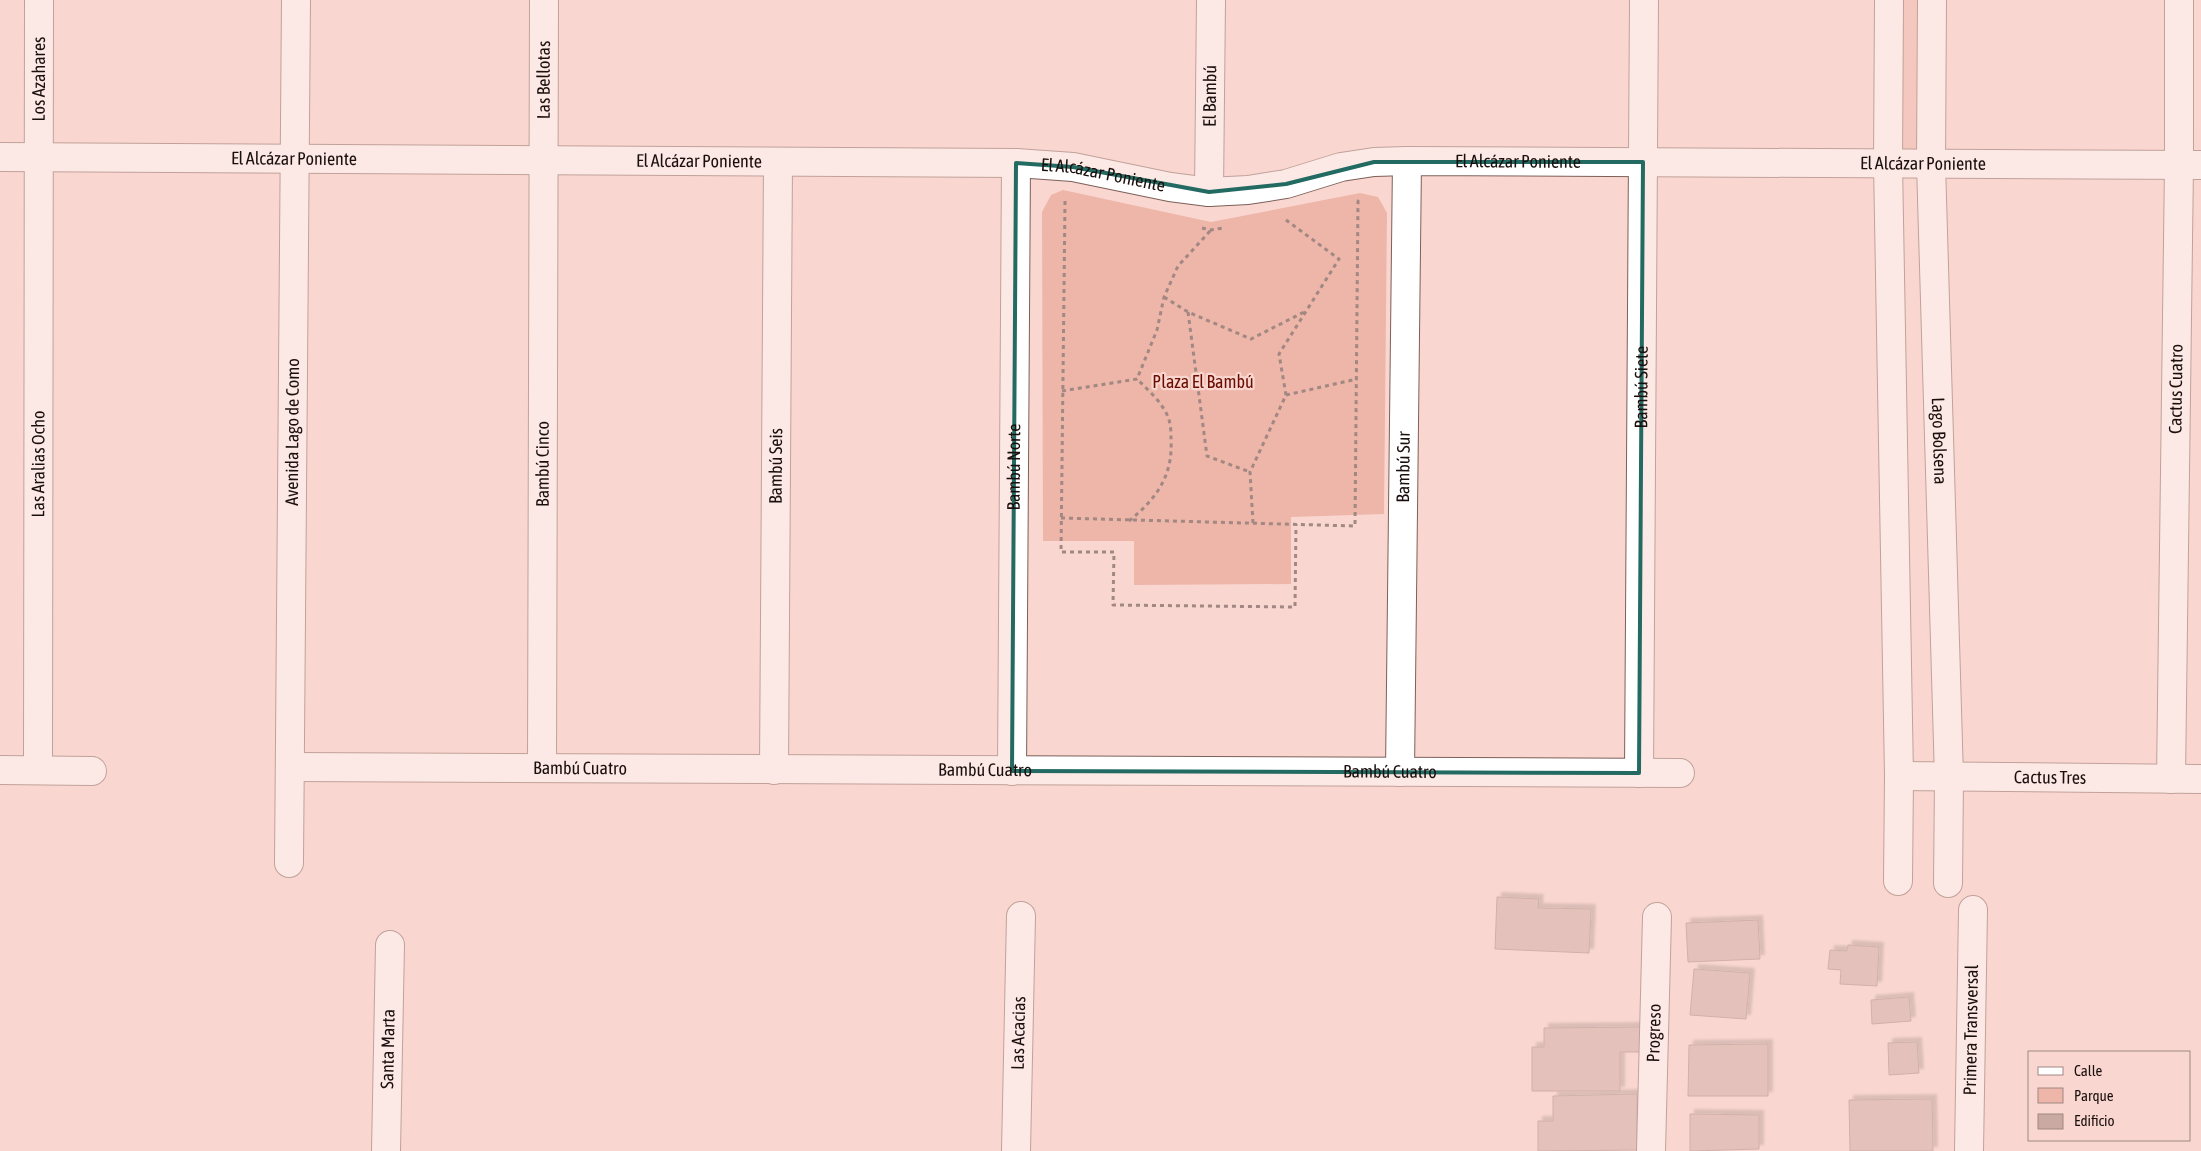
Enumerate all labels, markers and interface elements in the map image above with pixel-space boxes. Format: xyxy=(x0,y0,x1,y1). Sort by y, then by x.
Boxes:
street label: Los Azahares xyxy=(28,37,49,121)
street label: Las Bellotas xyxy=(533,41,554,119)
street label: El Bambú xyxy=(1199,65,1220,127)
street label: El Alcázar Poniente xyxy=(231,147,357,169)
street label: El Alcázar Poniente xyxy=(636,150,762,172)
street label: El Alcázar Poniente xyxy=(1455,150,1581,172)
street label: El Alcázar Poniente xyxy=(1860,152,1986,174)
street label: El Alcázar Poniente xyxy=(1040,154,1167,196)
street label: Cactus Cuatro xyxy=(2164,344,2187,434)
street label: Bambú Siete xyxy=(1630,346,1652,428)
street label: Avenida Lago de Como xyxy=(281,358,303,506)
park label: Plaza El Bambú xyxy=(1152,371,1254,392)
street label: Lago Bolsena xyxy=(1928,397,1951,485)
street label: Las Aralias Ocho xyxy=(27,411,48,517)
street label: Bambú Cinco xyxy=(532,421,553,507)
street label: Bambú Norte xyxy=(1003,423,1024,511)
street label: Bambú Seis xyxy=(765,428,786,504)
street label: Bambú Sur xyxy=(1392,431,1414,503)
street label: Bambú Cuatro xyxy=(533,757,627,778)
street label: Bambú Cuatro xyxy=(938,759,1032,780)
street label: Bambú Cuatro xyxy=(1343,761,1437,782)
street label: Cactus Tres xyxy=(2014,766,2086,788)
street label: Primera Transversal xyxy=(1959,964,1982,1096)
street label: Las Acacias xyxy=(1007,996,1029,1070)
street label: Progreso xyxy=(1642,1003,1665,1063)
street label: Santa Marta xyxy=(376,1009,399,1089)
legend xyxy=(2028,1051,2191,1141)
text: Calle xyxy=(2074,1062,2103,1079)
text: Parque xyxy=(2074,1087,2114,1104)
text: Edificio xyxy=(2074,1112,2115,1129)

